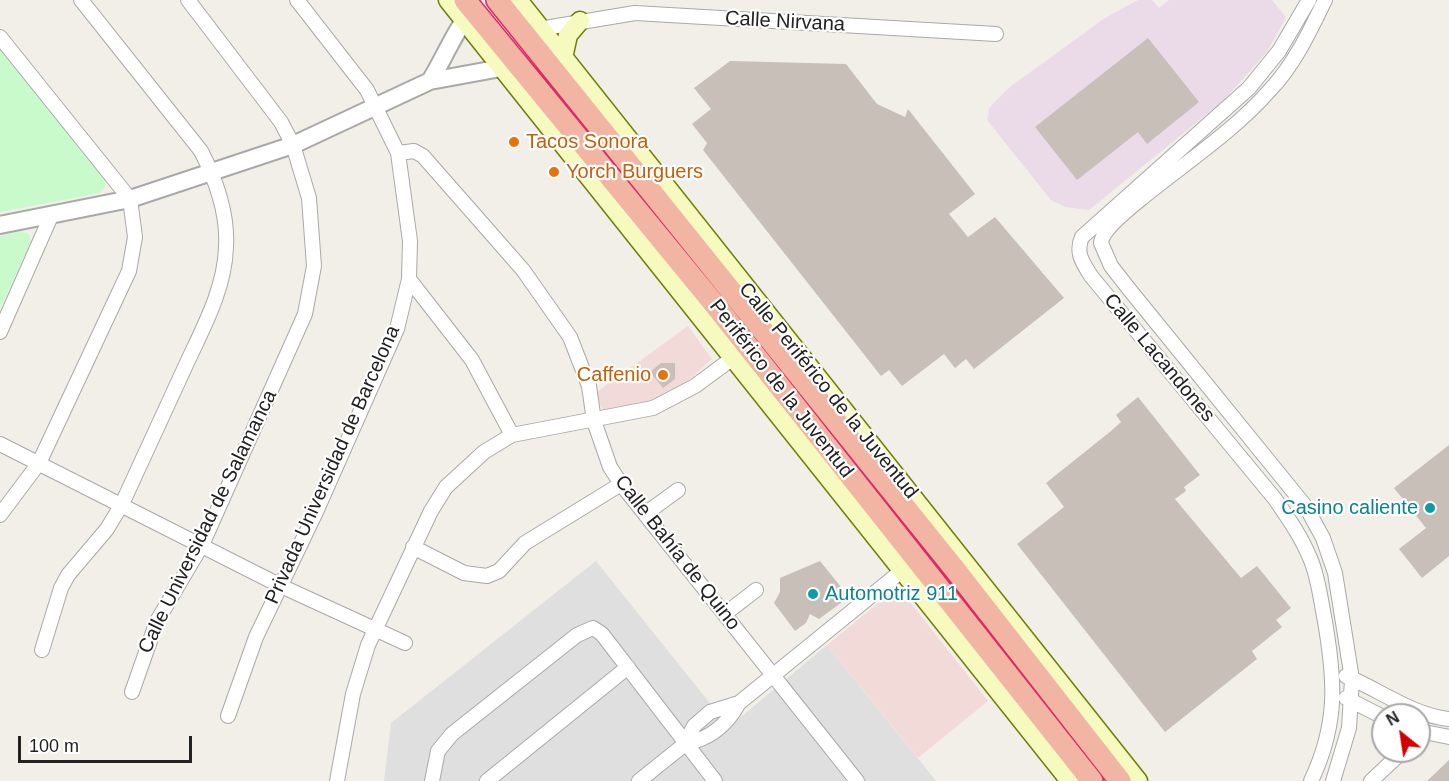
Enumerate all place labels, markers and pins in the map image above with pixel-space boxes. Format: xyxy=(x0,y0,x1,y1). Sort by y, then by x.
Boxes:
place label: Tacos Sonora xyxy=(526,130,648,154)
marker: Tacos Sonora xyxy=(507,135,521,149)
place label: Yorch Burguers xyxy=(566,160,703,184)
marker: Yorch Burguers xyxy=(547,165,561,179)
place label: Caffenio xyxy=(577,363,651,387)
marker: Caffenio xyxy=(656,368,670,382)
place label: Casino caliente xyxy=(1281,496,1418,520)
marker: Casino caliente xyxy=(1423,501,1437,515)
place label: Automotriz 911 xyxy=(825,582,958,606)
marker: Automotriz 911 xyxy=(806,587,820,601)

